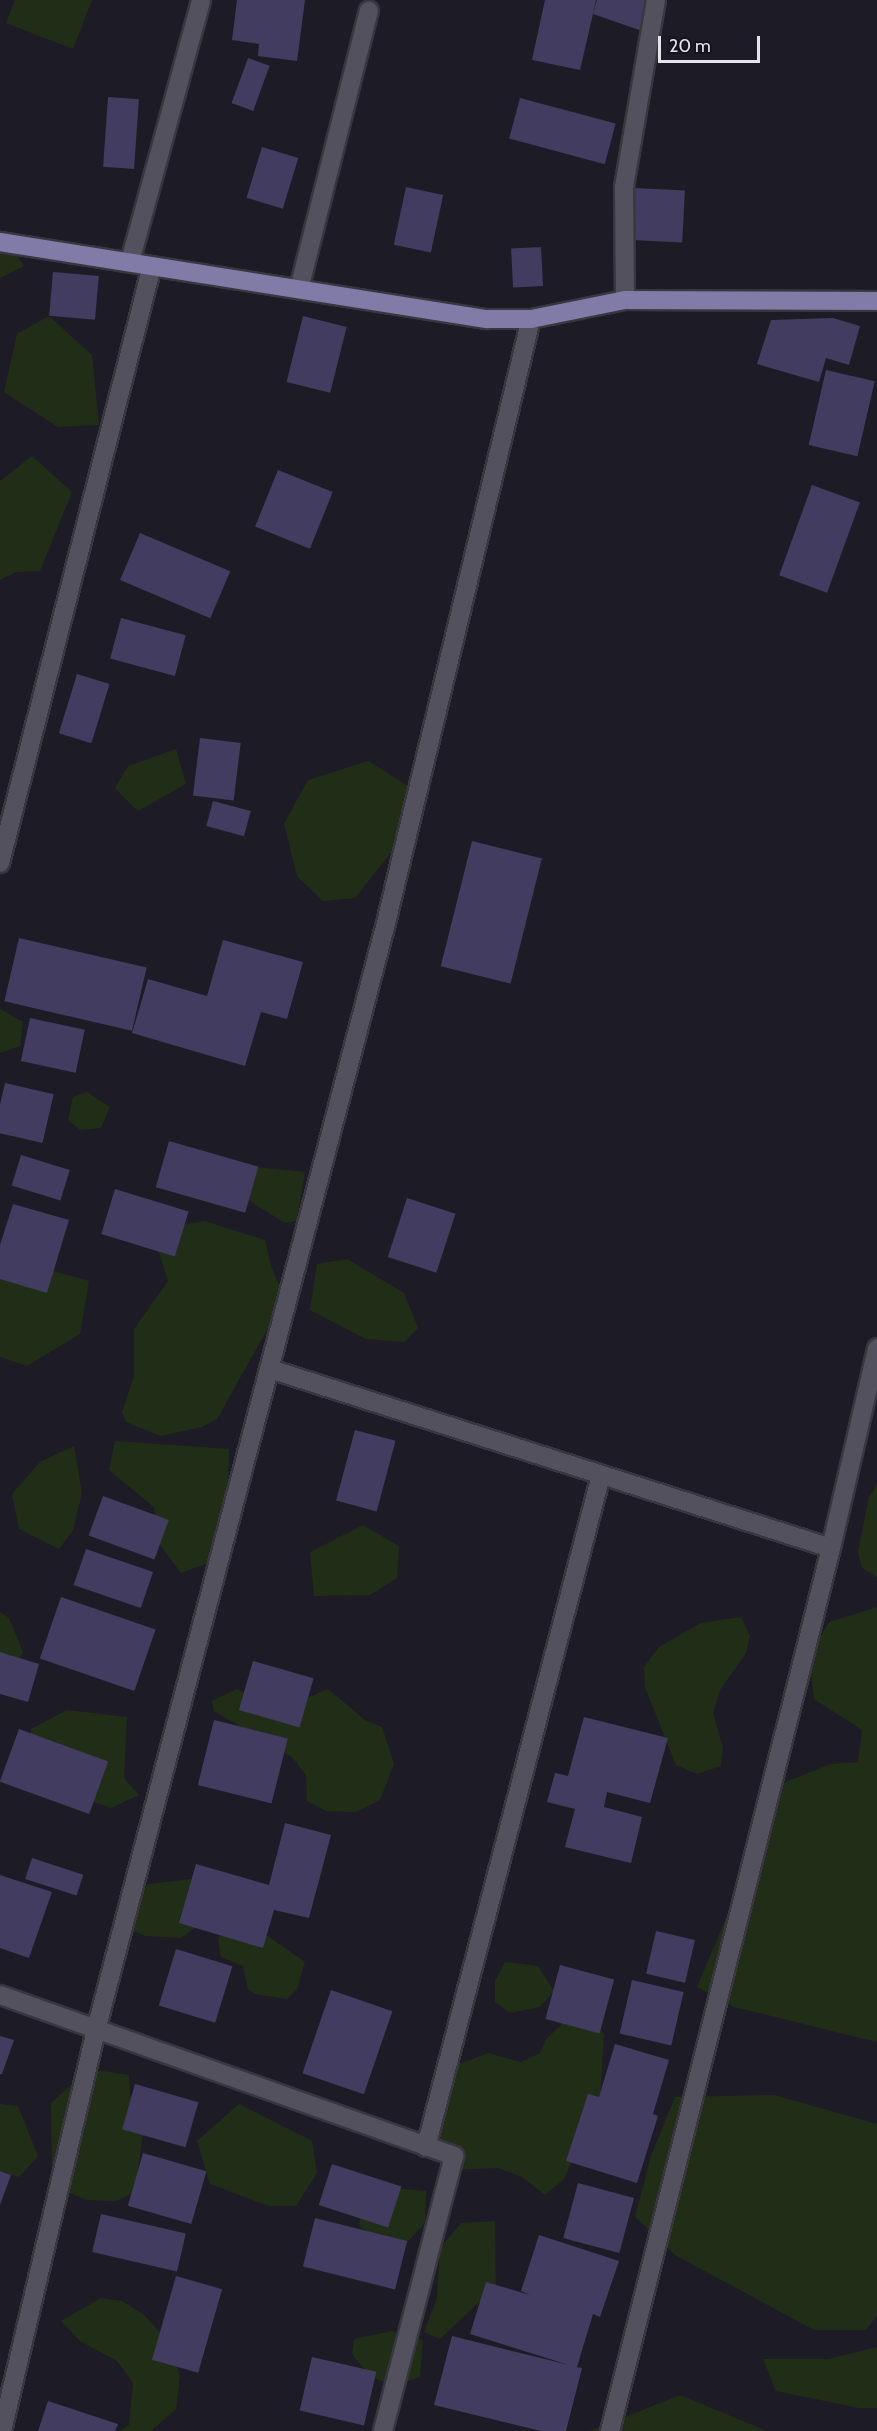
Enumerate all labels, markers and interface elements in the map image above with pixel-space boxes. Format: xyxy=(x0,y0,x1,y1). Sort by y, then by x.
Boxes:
scale bar xyxy=(661,24,763,62)
text: 20 m xyxy=(669,35,711,57)

